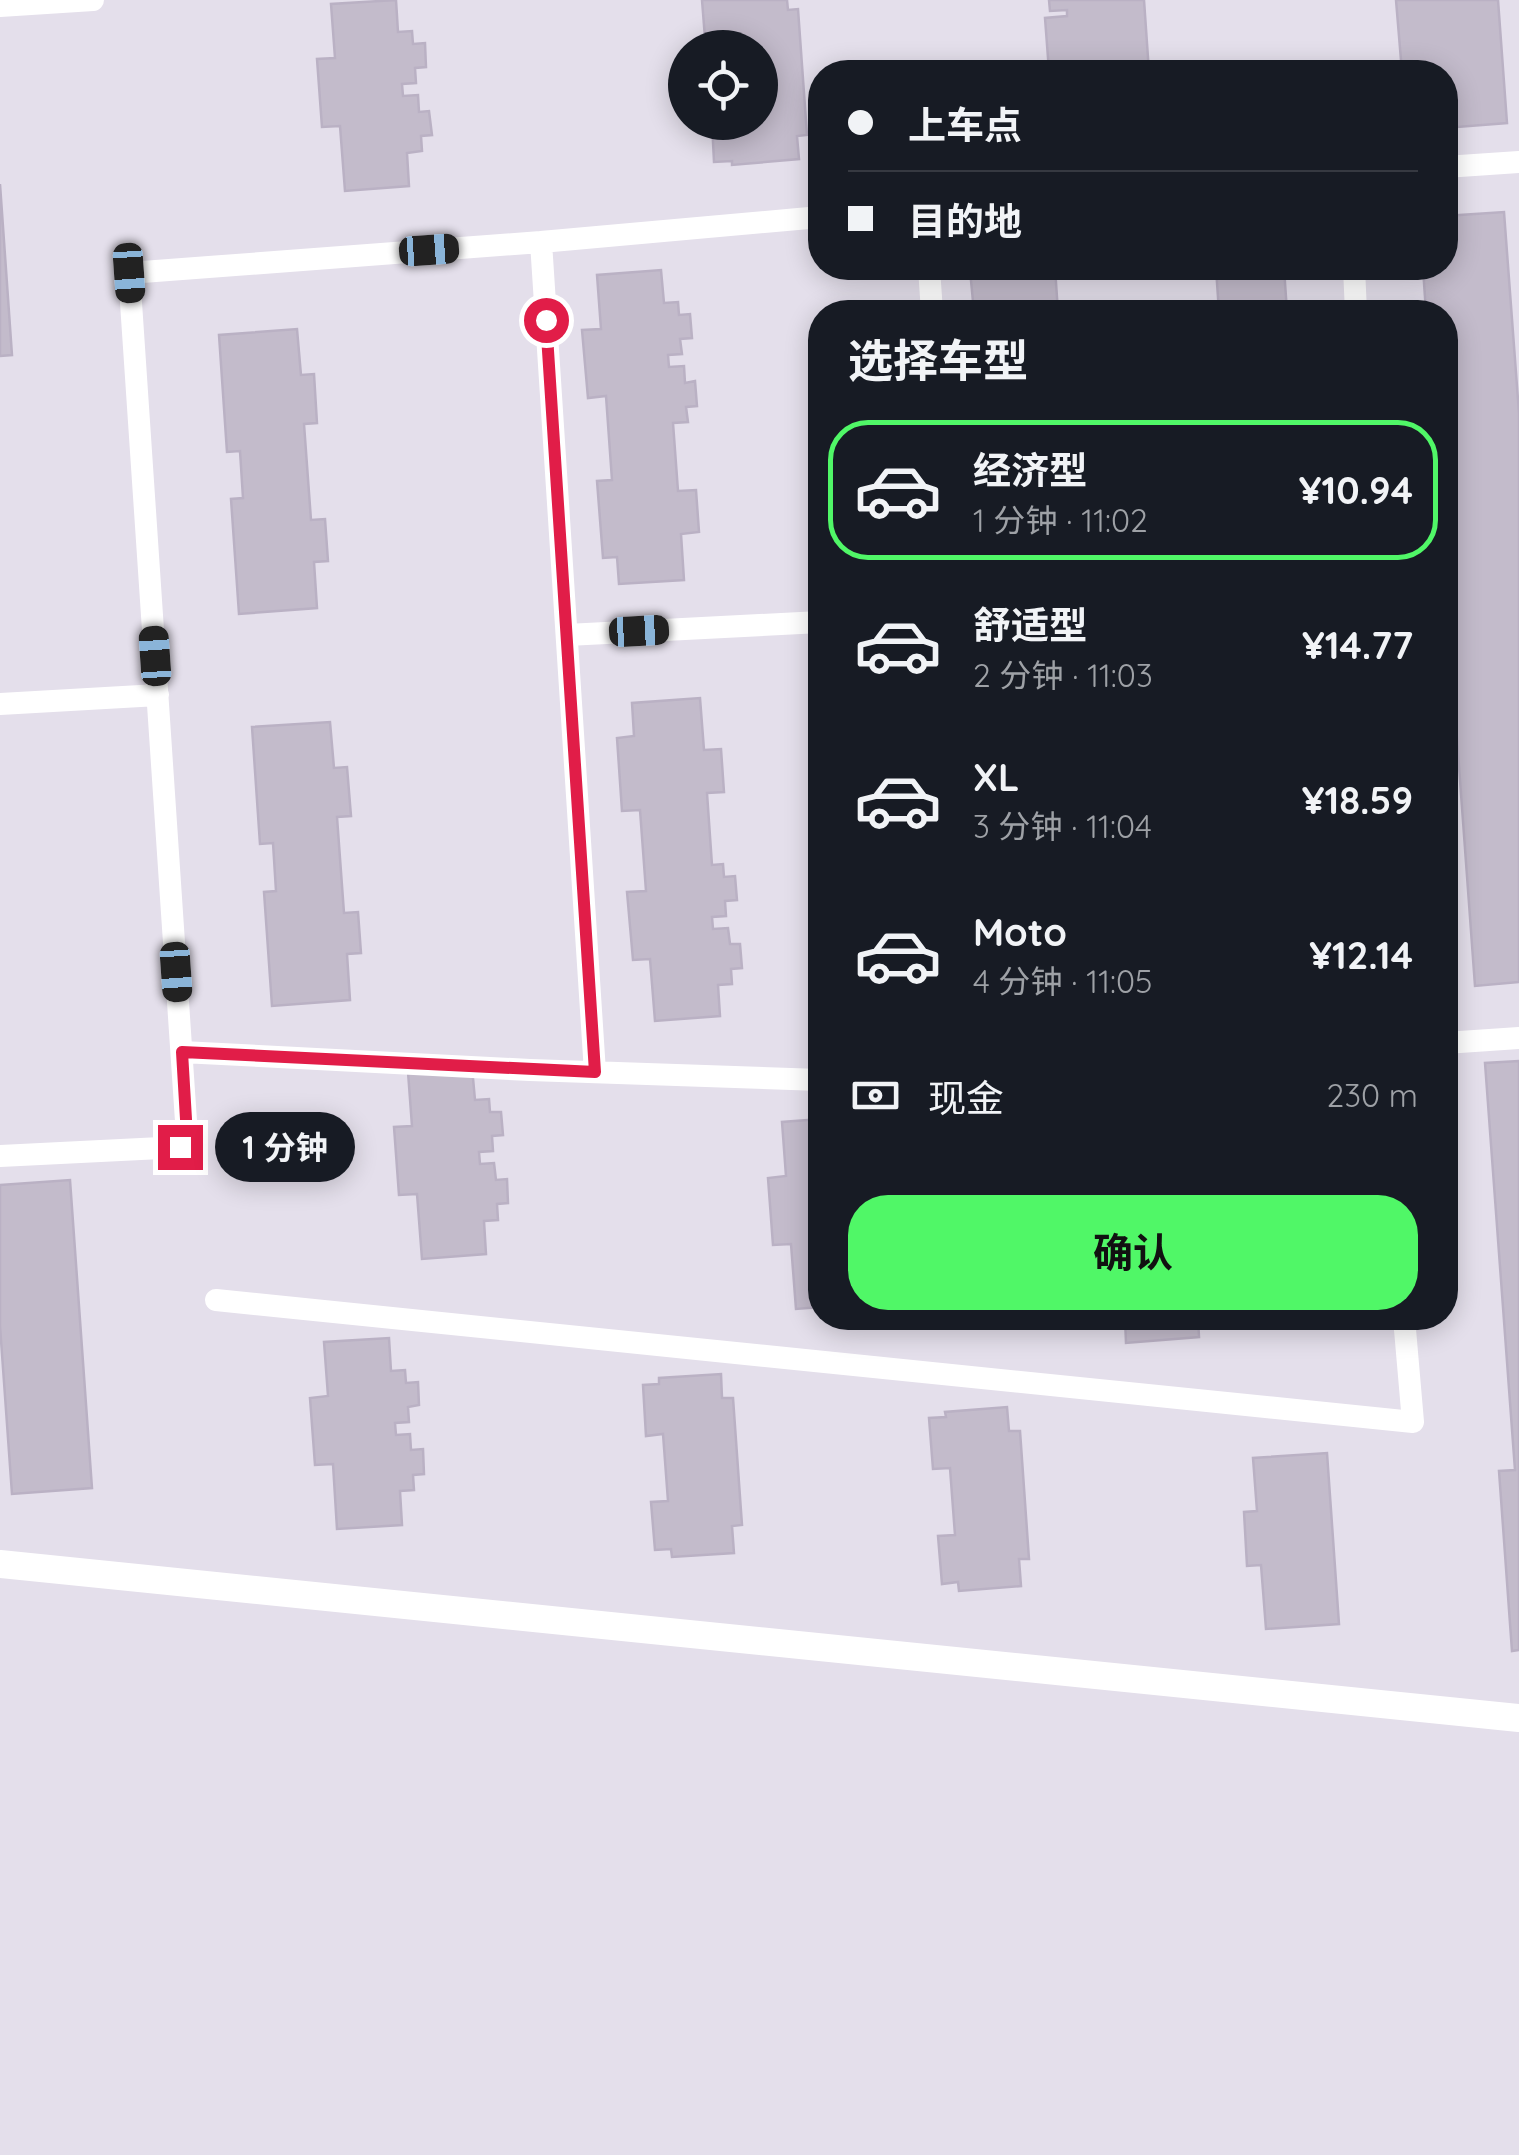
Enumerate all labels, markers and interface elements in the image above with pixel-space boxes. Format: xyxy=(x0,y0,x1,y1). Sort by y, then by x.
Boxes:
map controls xyxy=(668,30,778,140)
button: locate xyxy=(668,30,778,140)
text: 上车点 xyxy=(908,101,1022,149)
text: 目的地 xyxy=(908,197,1022,245)
car xyxy=(398,233,460,267)
car xyxy=(112,242,146,304)
route start xyxy=(524,298,569,343)
text: 选择车型 xyxy=(848,332,1028,388)
icon: car xyxy=(853,445,943,535)
text: 经济型 xyxy=(973,446,1087,494)
text: ¥10.94 xyxy=(1299,466,1413,514)
text: 1 分钟 · 11:02 xyxy=(973,500,1148,540)
icon: car xyxy=(853,600,943,690)
text: 舒适型 xyxy=(973,601,1087,649)
car xyxy=(608,614,670,648)
text: ¥14.77 xyxy=(1302,621,1413,669)
car xyxy=(138,625,172,687)
text: 2 分钟 · 11:03 xyxy=(973,655,1153,695)
text: XL xyxy=(973,753,1019,801)
icon: car xyxy=(853,755,943,845)
text: ¥18.59 xyxy=(1302,776,1413,824)
text: 3 分钟 · 11:04 xyxy=(973,806,1152,846)
text: Moto xyxy=(973,908,1067,956)
icon: car xyxy=(853,910,943,1000)
text: ¥12.14 xyxy=(1309,931,1413,979)
car xyxy=(159,941,193,1003)
text: 4 分钟 · 11:05 xyxy=(973,961,1152,1001)
icon: cash xyxy=(848,1068,903,1123)
text: 现金 xyxy=(928,1074,1004,1122)
text: 230 m xyxy=(1327,1075,1418,1115)
callout: 1 分钟 xyxy=(215,1112,355,1182)
route end xyxy=(158,1125,203,1170)
text: 1 分钟 xyxy=(242,1127,328,1167)
button: 确认 xyxy=(848,1195,1418,1310)

